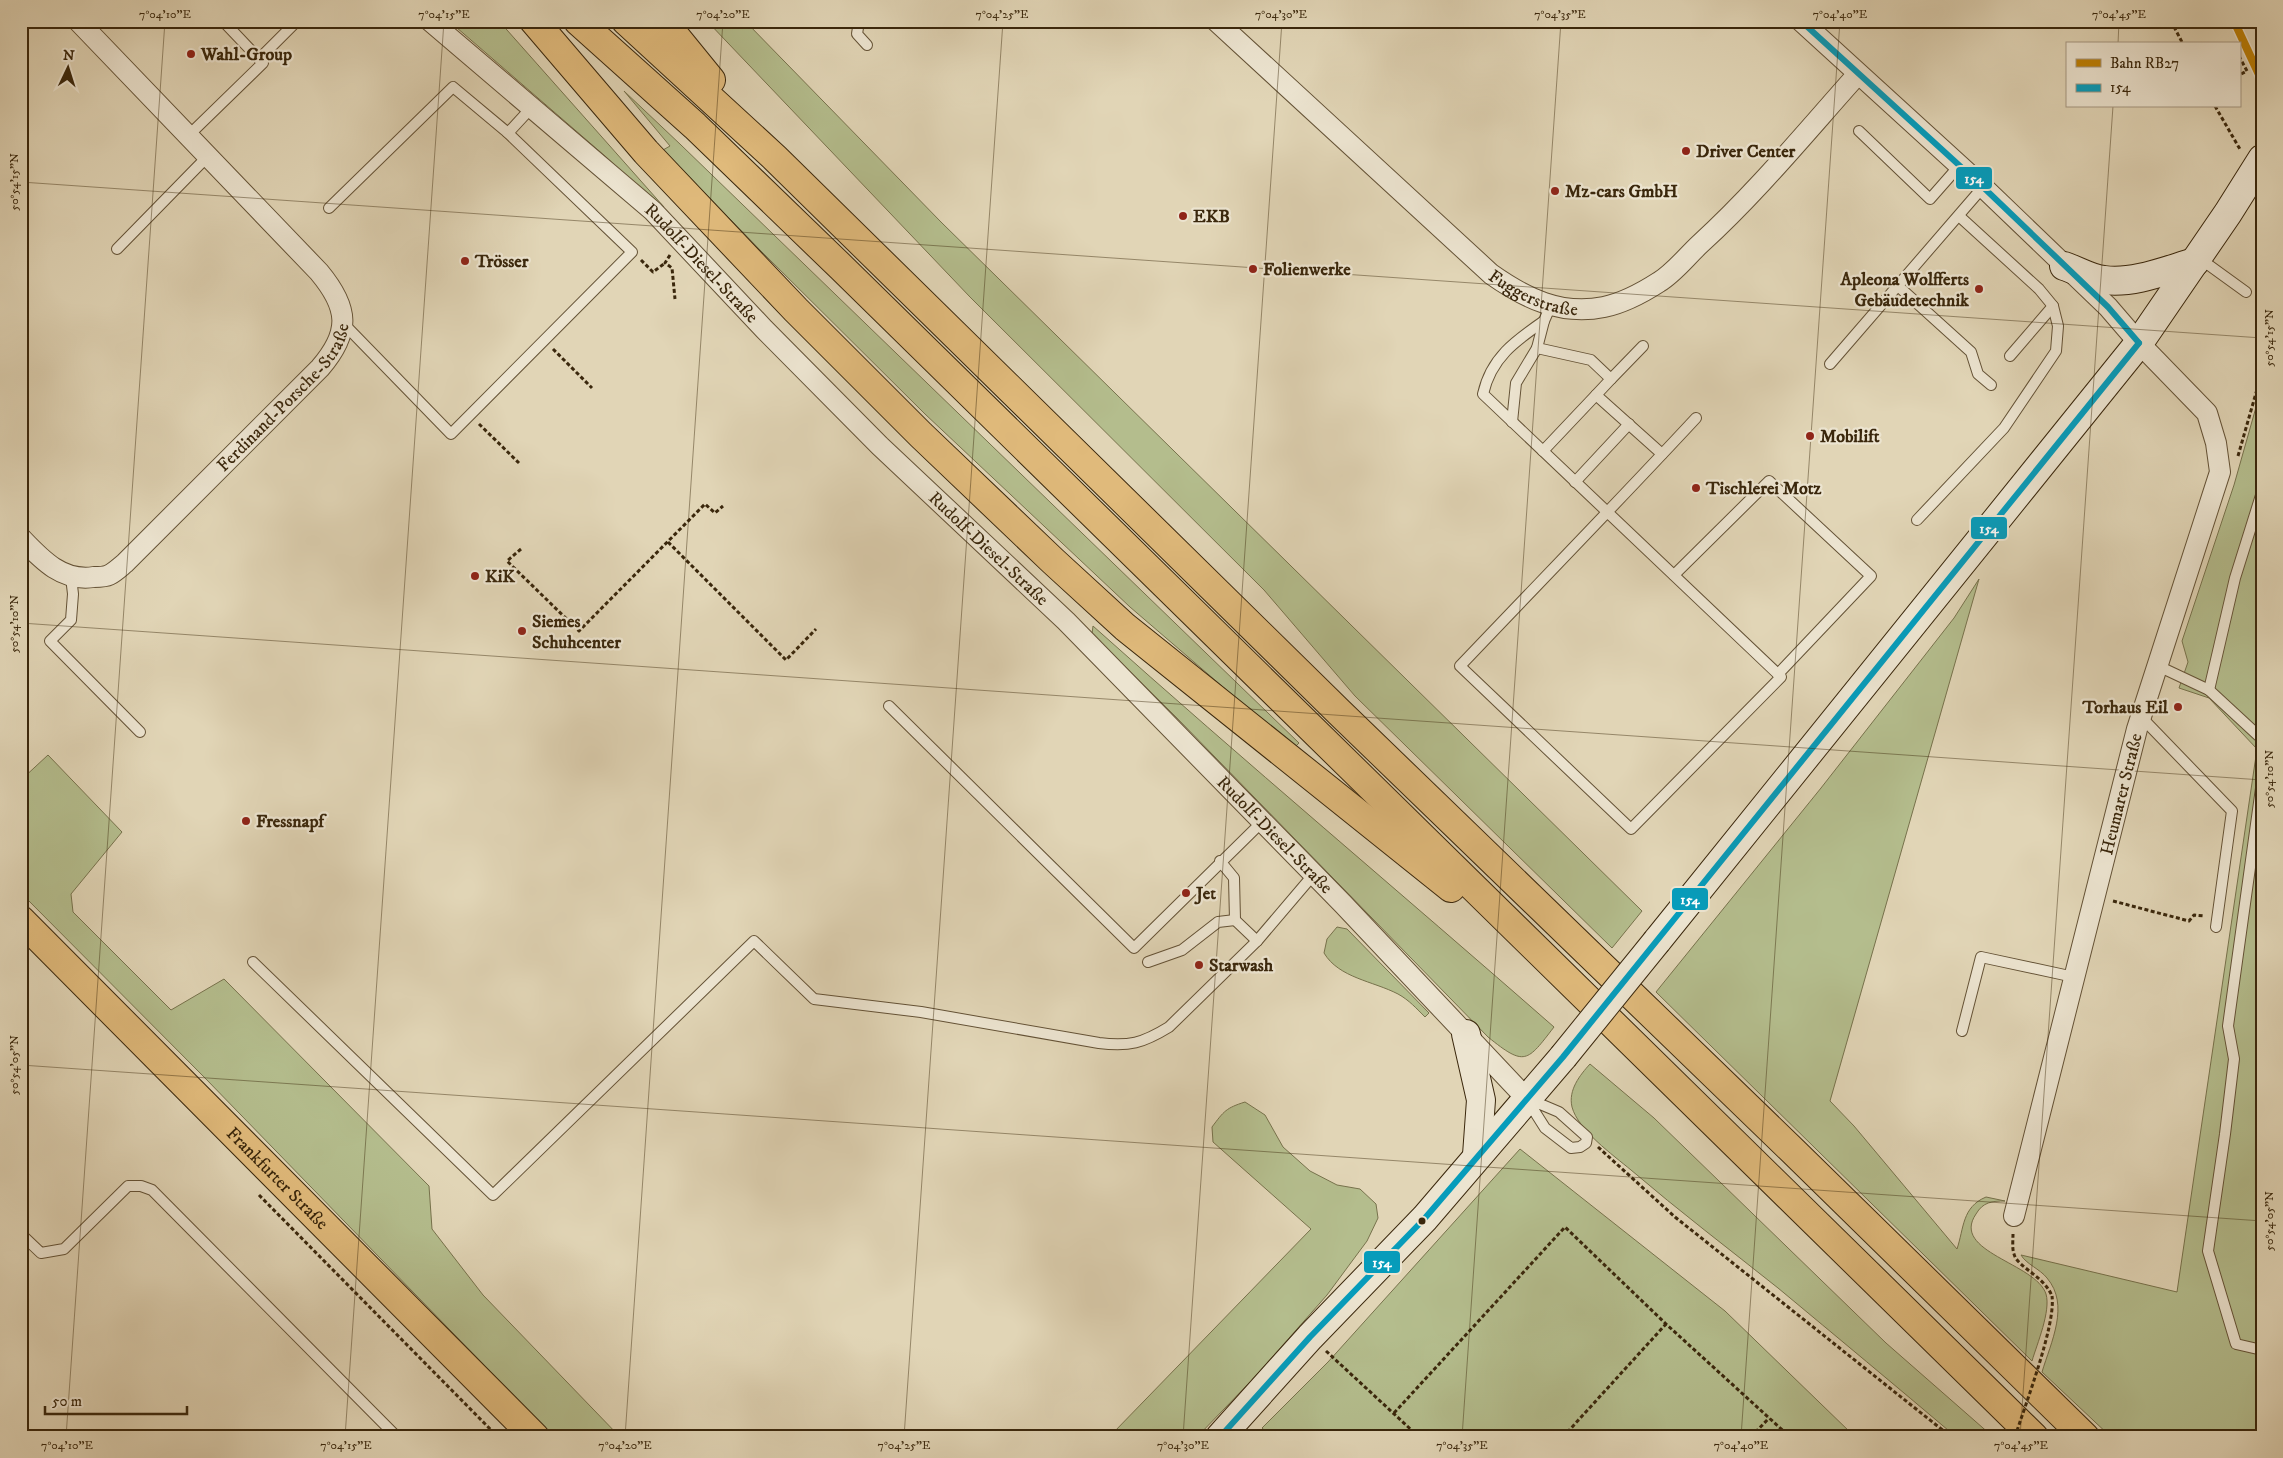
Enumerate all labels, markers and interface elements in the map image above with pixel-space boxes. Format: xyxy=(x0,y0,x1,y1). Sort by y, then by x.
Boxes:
text: 7°04'10"E xyxy=(139,7,191,22)
text: 7°04'15"E xyxy=(418,7,470,22)
text: 7°04'20"E xyxy=(696,7,750,22)
text: 7°04'25"E xyxy=(976,7,1029,22)
text: 7°04'30"E xyxy=(1255,7,1307,22)
text: 7°04'35"E xyxy=(1534,7,1586,22)
text: 7°04'40"E xyxy=(1813,7,1868,22)
text: 7°04'45"E xyxy=(2092,7,2146,22)
north arrow xyxy=(42,42,92,92)
legend xyxy=(2066,42,2240,108)
place label: Wahl-Group xyxy=(200,44,292,66)
text: N xyxy=(62,47,76,65)
marker: Wahl-Group xyxy=(185,48,197,60)
text: Bahn RB27 xyxy=(2110,54,2179,73)
text: 154 xyxy=(2110,78,2131,97)
place label: Driver Center xyxy=(1696,141,1796,163)
marker: Driver Center xyxy=(1680,145,1692,157)
text: 50°54'15"N xyxy=(7,153,22,211)
line badge: 154 xyxy=(1955,166,1993,190)
text: 154 xyxy=(1964,170,1985,188)
place label: Mz-cars GmbH xyxy=(1565,181,1678,203)
marker: Mz-cars GmbH xyxy=(1549,185,1561,197)
street label: Rudolf-Diesel-Straße xyxy=(640,199,763,328)
place label: EKB xyxy=(1193,206,1230,228)
marker: EKB xyxy=(1177,210,1189,222)
place label: Trösser xyxy=(474,251,529,273)
marker: Trösser xyxy=(459,255,471,267)
place label: Folienwerke xyxy=(1263,259,1351,281)
marker: Folienwerke xyxy=(1247,263,1259,275)
street label: Fuggerstraße xyxy=(1484,266,1578,321)
place label: Apleona Wolfferts Gebäudetechnik xyxy=(1839,269,1970,312)
marker: Apleona Wolfferts Gebäudetechnik xyxy=(1973,283,1985,295)
text: 50°54'15"N xyxy=(2262,309,2277,367)
street label: Ferdinand-Porsche-Straße xyxy=(213,322,354,477)
place label: Mobilift xyxy=(1820,426,1880,448)
marker: Mobilift xyxy=(1804,430,1816,442)
place label: Tischlerei Motz xyxy=(1705,478,1822,500)
marker: Tischlerei Motz xyxy=(1690,482,1702,494)
street label: Rudolf-Diesel-Straße xyxy=(924,487,1053,611)
line badge: 154 xyxy=(1970,516,2008,540)
text: 154 xyxy=(1979,520,2000,538)
place label: KiK xyxy=(485,566,515,588)
marker: KiK xyxy=(469,570,481,582)
text: 50°54'10"N xyxy=(7,595,22,653)
place label: Siemes Schuhcenter xyxy=(532,611,621,654)
marker: Siemes Schuhcenter xyxy=(516,625,528,637)
place label: Torhaus Eil xyxy=(2082,697,2169,719)
marker: Torhaus Eil xyxy=(2172,701,2184,713)
street label: Heumarer Straße xyxy=(2096,731,2148,857)
text: 50°54'10"N xyxy=(2262,750,2277,808)
street label: Rudolf-Diesel-Straße xyxy=(1212,772,1337,899)
place label: Fressnapf xyxy=(256,811,327,833)
marker: Fressnapf xyxy=(240,815,252,827)
place label: Jet xyxy=(1194,883,1216,905)
marker: Jet xyxy=(1180,887,1192,899)
line badge: 154 xyxy=(1671,887,1709,911)
text: 154 xyxy=(1680,891,1701,909)
place label: Starwash xyxy=(1209,955,1274,977)
marker: Starwash xyxy=(1193,959,1205,971)
text: 50°54'05"N xyxy=(7,1035,22,1095)
street label: Frankfurter Straße xyxy=(221,1123,333,1235)
text: 50°54'05"N xyxy=(2262,1191,2277,1251)
unlabelled marker xyxy=(1417,1216,1427,1226)
line badge: 154 xyxy=(1363,1250,1401,1274)
text: 154 xyxy=(1372,1254,1393,1272)
scale bar xyxy=(45,1383,188,1415)
text: 50 m xyxy=(52,1392,82,1411)
text: 7°04'10"E xyxy=(41,1438,93,1453)
text: 7°04'15"E xyxy=(320,1438,372,1453)
text: 7°04'20"E xyxy=(598,1438,652,1453)
text: 7°04'25"E xyxy=(878,1438,931,1453)
text: 7°04'30"E xyxy=(1157,1438,1209,1453)
text: 7°04'35"E xyxy=(1436,1438,1488,1453)
text: 7°04'40"E xyxy=(1714,1438,1769,1453)
text: 7°04'45"E xyxy=(1994,1438,2048,1453)

